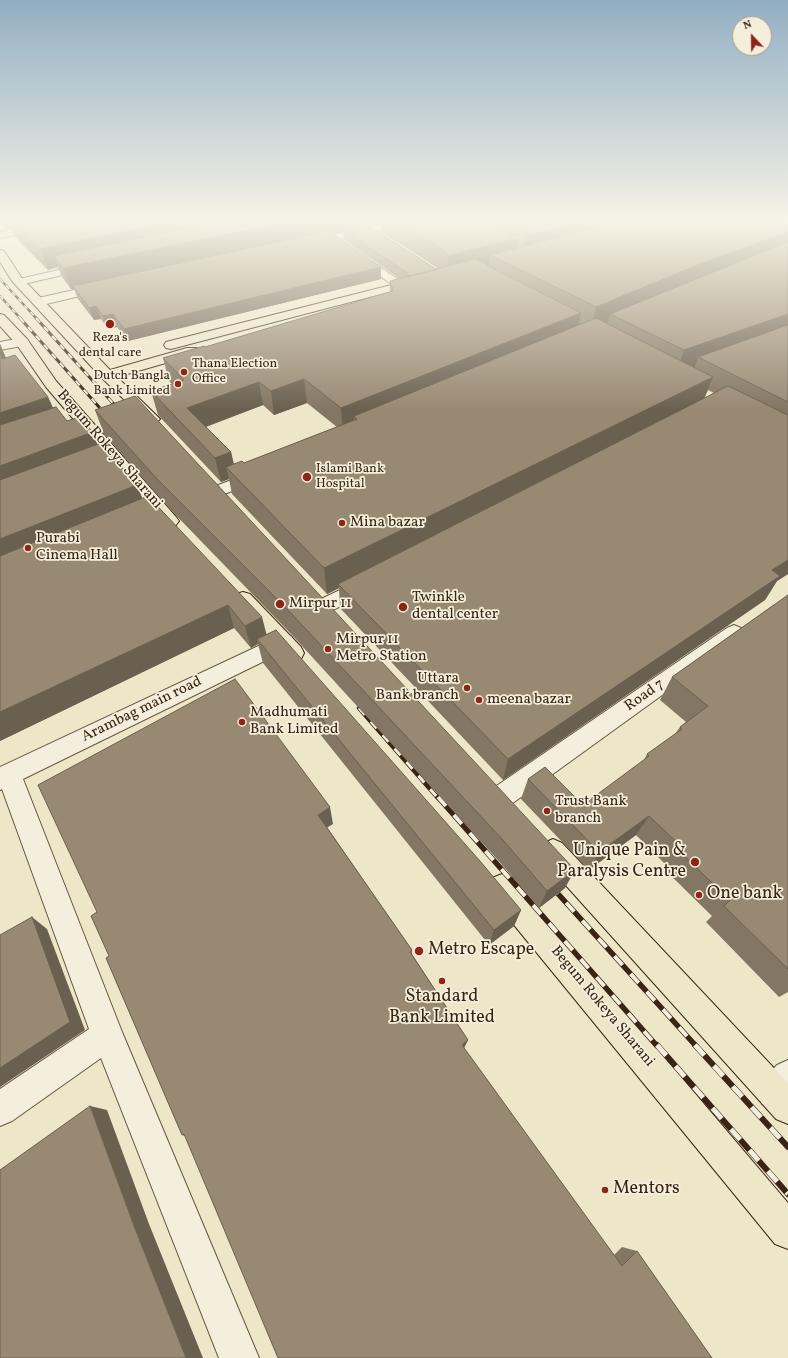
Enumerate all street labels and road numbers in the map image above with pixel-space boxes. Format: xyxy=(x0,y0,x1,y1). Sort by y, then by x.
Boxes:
street label: Begum Rokeya Sharani xyxy=(52,387,166,513)
street label: Arambag main road xyxy=(79,673,205,747)
street label: Road 7 xyxy=(622,676,668,716)
street label: Begum Rokeya Sharani xyxy=(546,943,658,1071)

